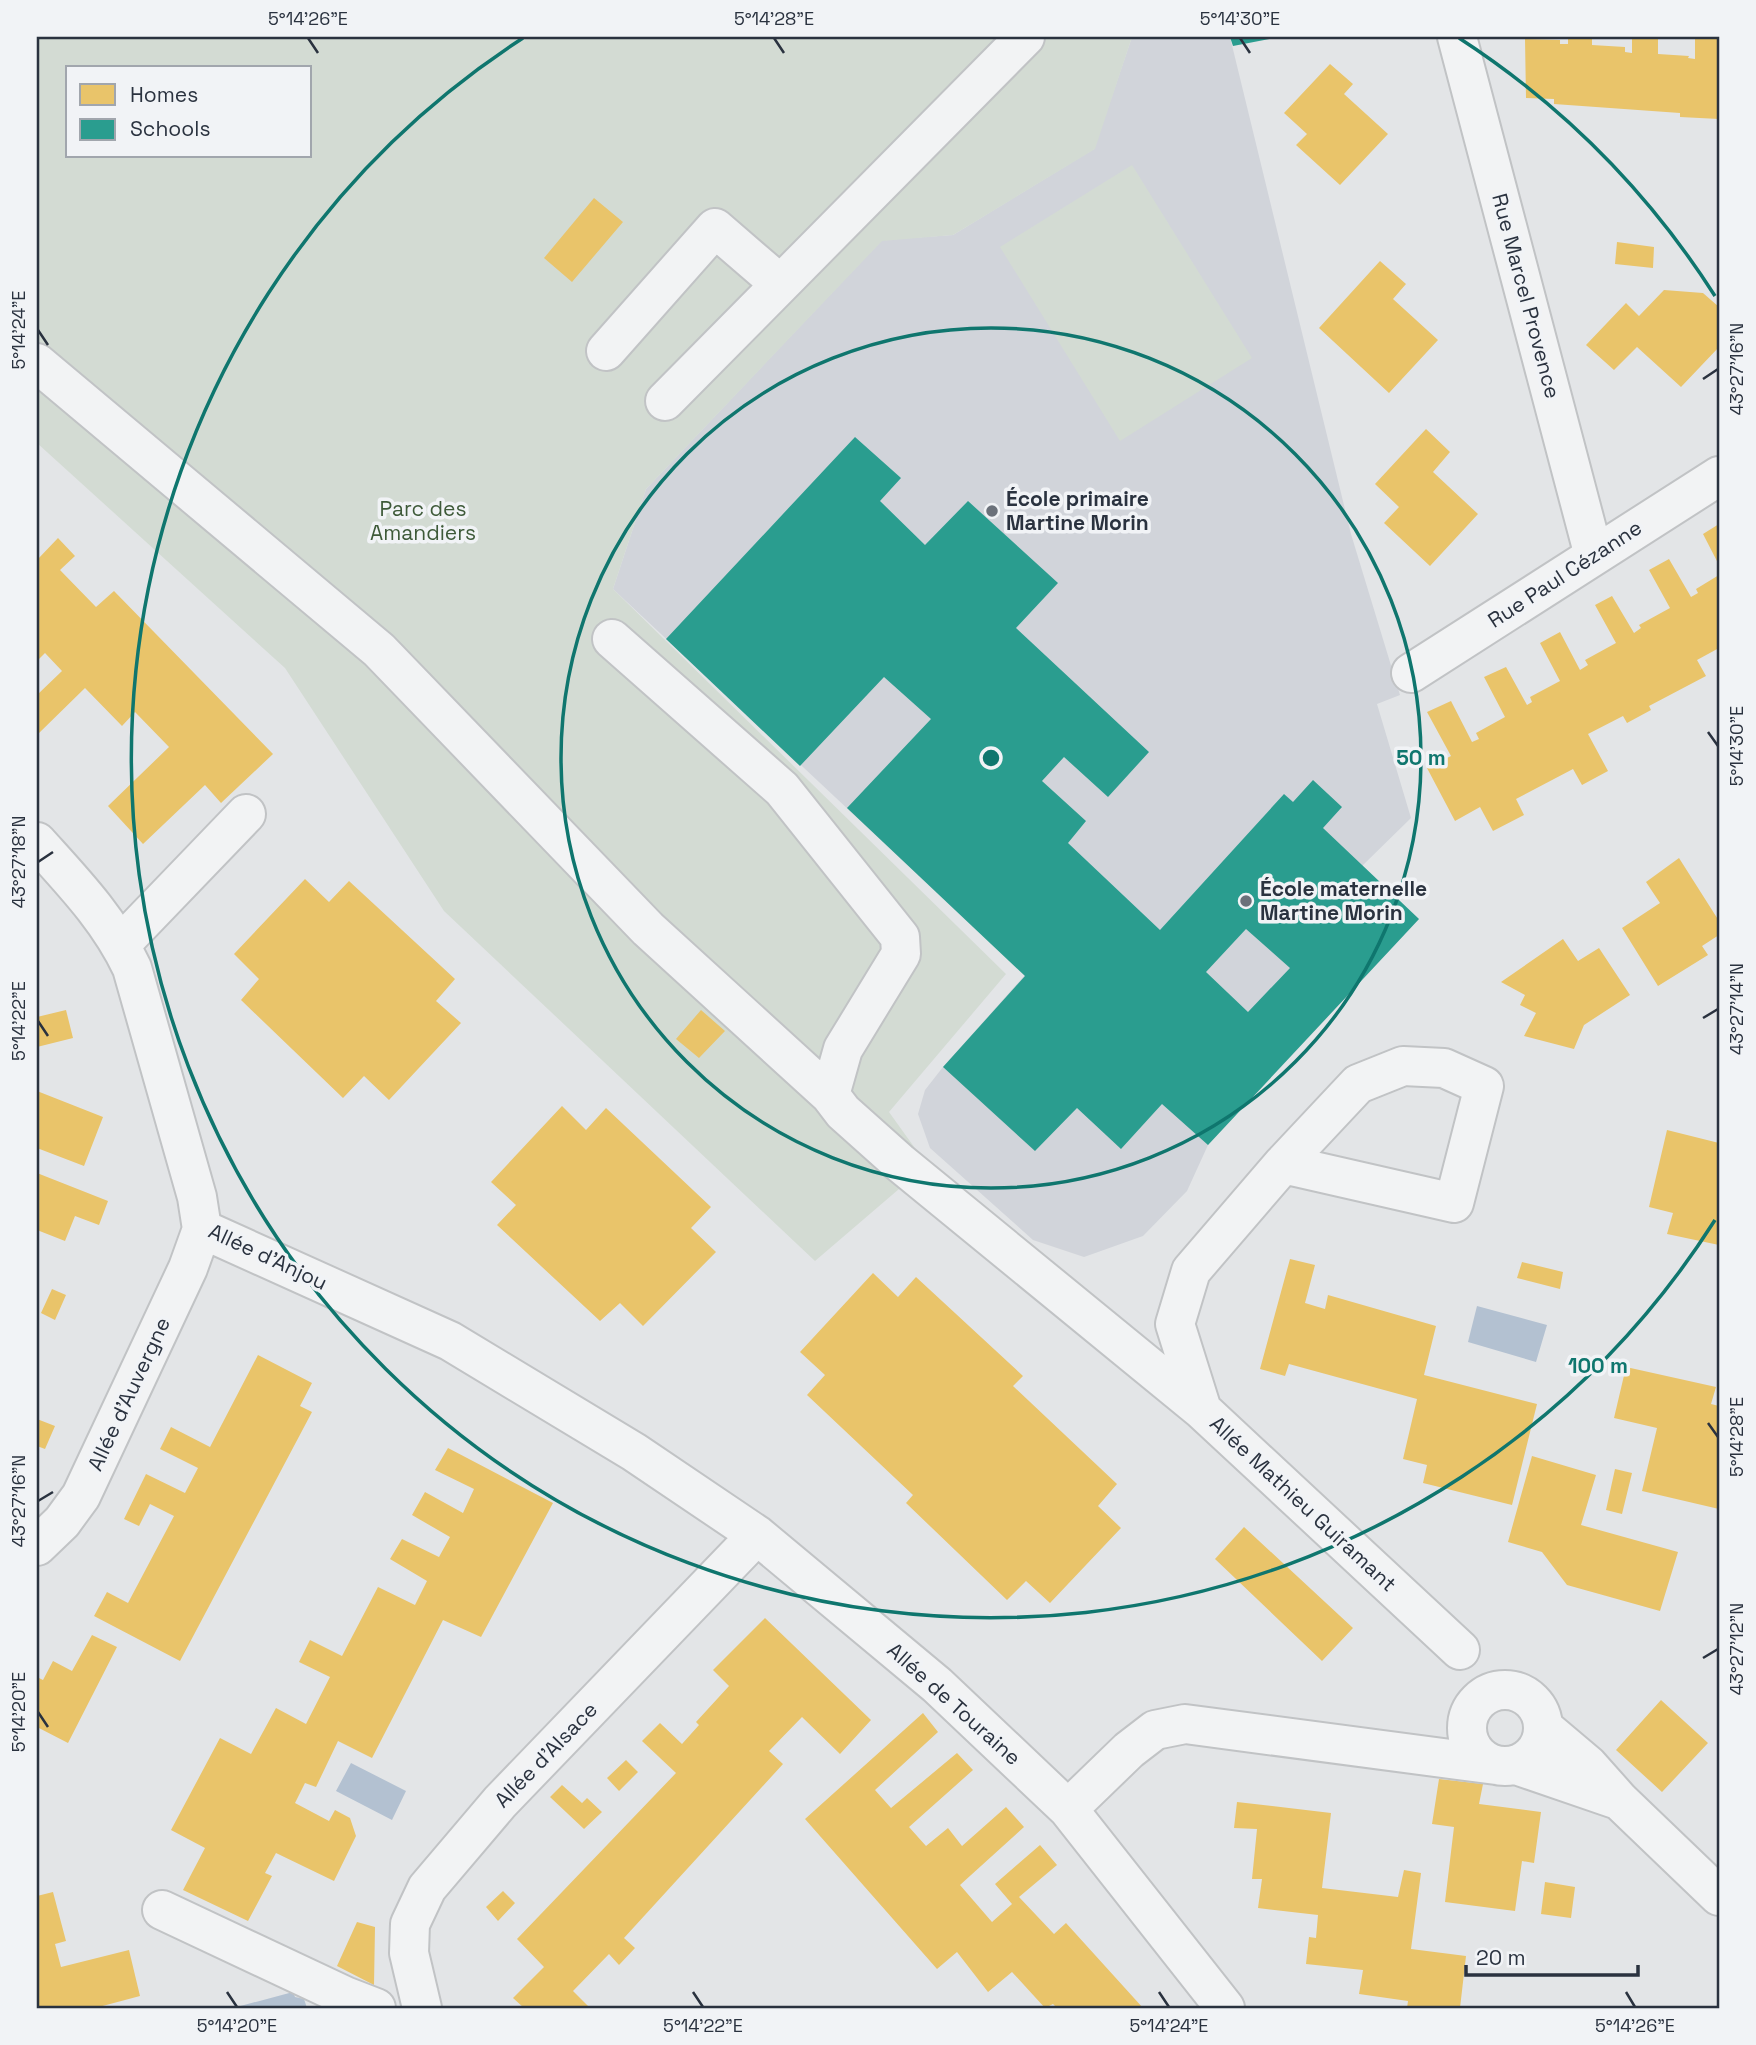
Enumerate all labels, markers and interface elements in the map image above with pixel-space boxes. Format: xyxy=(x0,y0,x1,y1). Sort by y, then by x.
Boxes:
text: 5°14'26"E xyxy=(268,7,348,30)
text: 5°14'28"E xyxy=(734,7,814,30)
text: 5°14'30"E xyxy=(1200,7,1280,30)
legend xyxy=(66,66,312,158)
text: Homes xyxy=(130,81,198,108)
text: Schools xyxy=(130,115,210,142)
street label: Rue Marcel Provence xyxy=(1486,190,1567,401)
text: 5°14'24"E xyxy=(7,290,30,370)
text: 43°27'16"N xyxy=(1725,323,1748,415)
place label: École primaire Martine Morin xyxy=(1006,485,1149,536)
park label: Parc des Amandiers xyxy=(370,495,476,546)
marker: École primaire Martine Morin xyxy=(984,503,1000,519)
street label: Rue Paul Cézanne xyxy=(1483,514,1647,633)
text: 5°14'30"E xyxy=(1725,706,1748,786)
text: 50 m xyxy=(1396,744,1446,771)
centre of rings xyxy=(979,746,1003,770)
text: 43°27'18"N xyxy=(7,816,30,908)
place label: École maternelle Martine Morin xyxy=(1260,875,1427,926)
marker: École maternelle Martine Morin xyxy=(1238,893,1254,909)
text: 43°27'14"N xyxy=(1725,963,1748,1055)
text: 5°14'22"E xyxy=(7,981,30,1061)
street label: Allée d'Anjou xyxy=(205,1217,332,1296)
street label: Allée d'Auvergne xyxy=(81,1313,176,1475)
text: 100 m xyxy=(1568,1352,1628,1379)
text: 5°14'28"E xyxy=(1725,1397,1748,1477)
street label: Allée Mathieu Guiramant xyxy=(1204,1410,1402,1597)
text: 43°27'16"N xyxy=(7,1455,30,1547)
text: 43°27'12"N xyxy=(1725,1603,1748,1695)
street label: Allée de Touraine xyxy=(882,1636,1027,1771)
text: 5°14'20"E xyxy=(7,1672,30,1752)
street label: Allée d'Alsace xyxy=(488,1696,603,1813)
scale bar xyxy=(1466,1933,1637,1977)
text: 20 m xyxy=(1476,1944,1526,1971)
text: 5°14'20"E xyxy=(197,2014,277,2037)
text: 5°14'22"E xyxy=(663,2014,743,2037)
text: 5°14'24"E xyxy=(1129,2014,1209,2037)
text: 5°14'26"E xyxy=(1595,2014,1675,2037)

